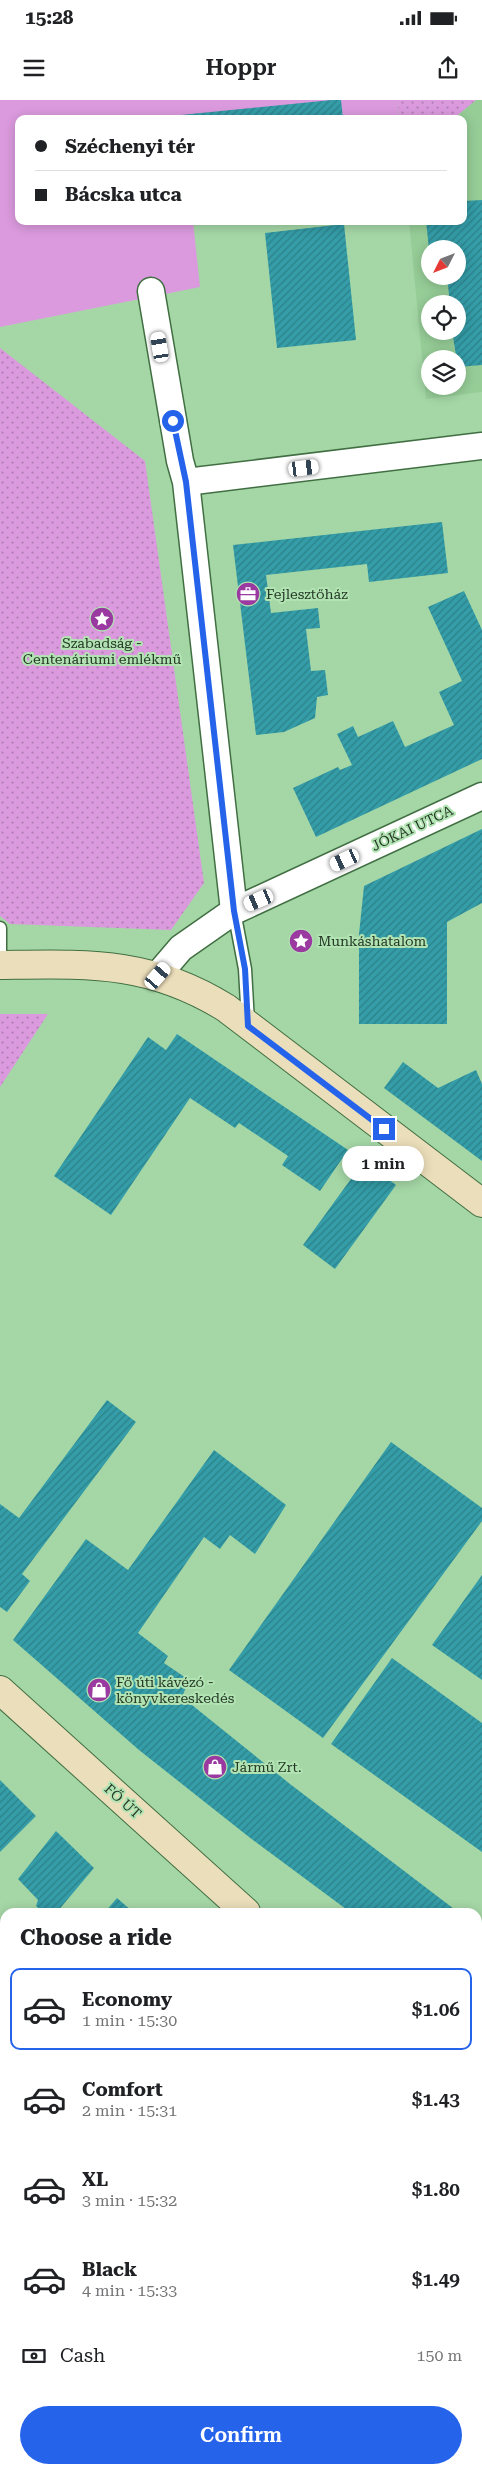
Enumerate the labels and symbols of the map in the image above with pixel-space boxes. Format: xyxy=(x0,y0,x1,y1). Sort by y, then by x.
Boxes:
north arrow xyxy=(421,240,466,285)
car xyxy=(150,331,169,363)
route start xyxy=(162,410,184,432)
car xyxy=(288,459,319,477)
office icon: Fejlesztőház xyxy=(235,581,261,607)
place label: Fejlesztőház xyxy=(266,586,348,602)
place icon: Szabadság - Centenáriumi emlékmű xyxy=(89,606,115,632)
place label: Szabadság - Centenáriumi emlékmű xyxy=(23,635,181,667)
street label: JÓKAI UTCA xyxy=(369,802,456,854)
car xyxy=(328,847,361,873)
car xyxy=(242,887,275,913)
place icon: Munkáshatalom xyxy=(288,928,314,954)
place label: Munkáshatalom xyxy=(318,933,427,949)
car xyxy=(142,960,173,992)
route end xyxy=(373,1118,395,1140)
callout: 1 min xyxy=(343,1146,425,1182)
place label: Fő úti kávézó - könyvkereskedés xyxy=(116,1674,235,1706)
shop icon: Fő úti kávézó - könyvkereskedés xyxy=(86,1677,112,1703)
shop icon: Jármű Zrt. xyxy=(202,1754,228,1780)
place label: Jármű Zrt. xyxy=(232,1759,302,1775)
street label: FŐ ÚT xyxy=(101,1780,145,1822)

